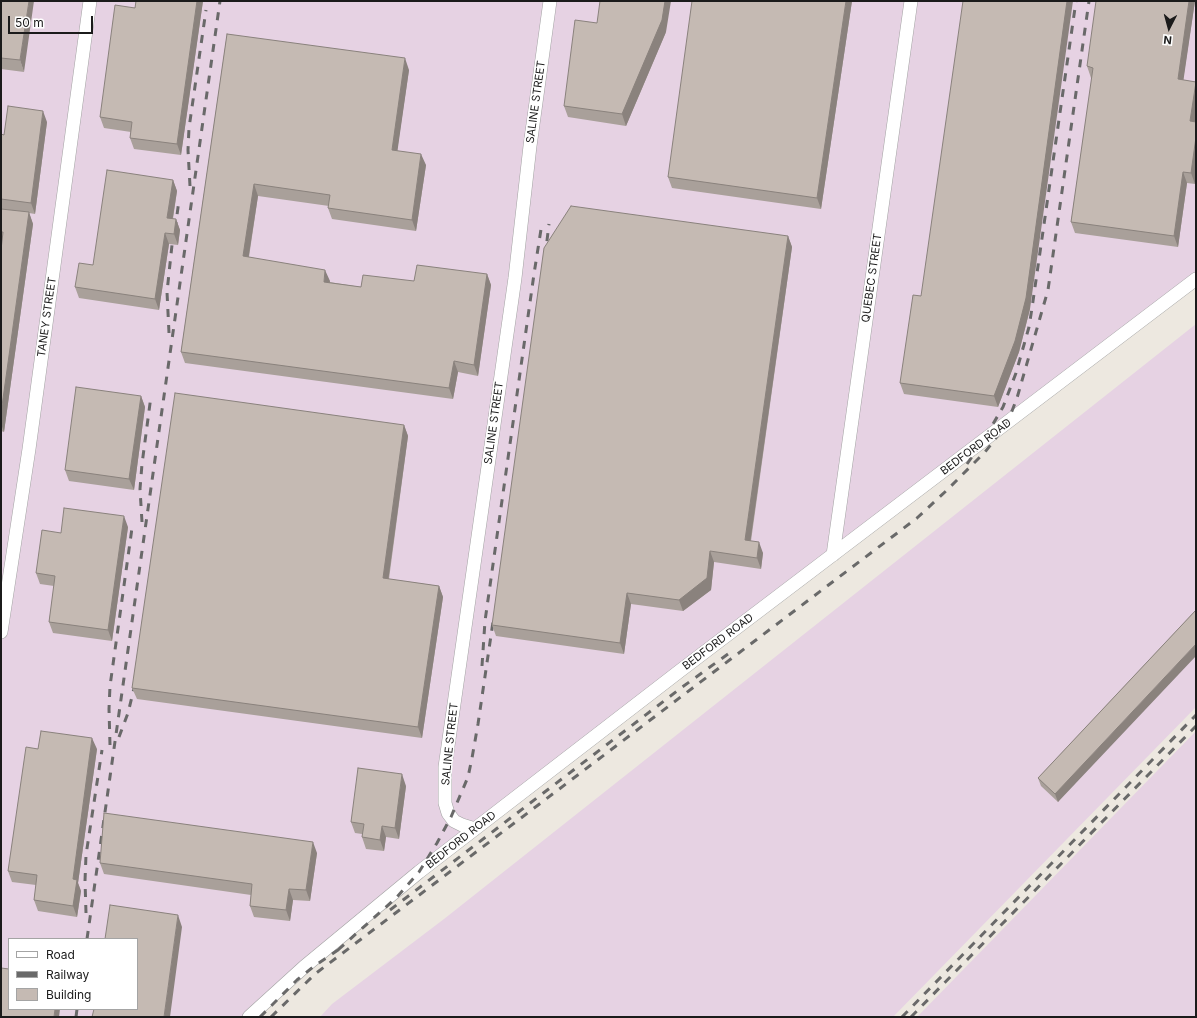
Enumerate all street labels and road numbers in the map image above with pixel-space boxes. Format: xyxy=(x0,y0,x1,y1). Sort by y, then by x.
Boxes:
street label: SALINE STREET xyxy=(524,60,548,144)
street label: QUEBEC STREET xyxy=(859,233,885,323)
street label: TANEY STREET xyxy=(35,276,59,358)
street label: SALINE STREET xyxy=(482,381,506,465)
street label: BEDFORD ROAD xyxy=(938,416,1014,478)
street label: BEDFORD ROAD xyxy=(680,611,756,673)
street label: SALINE STREET xyxy=(439,702,461,786)
street label: BEDFORD ROAD xyxy=(423,809,499,871)

